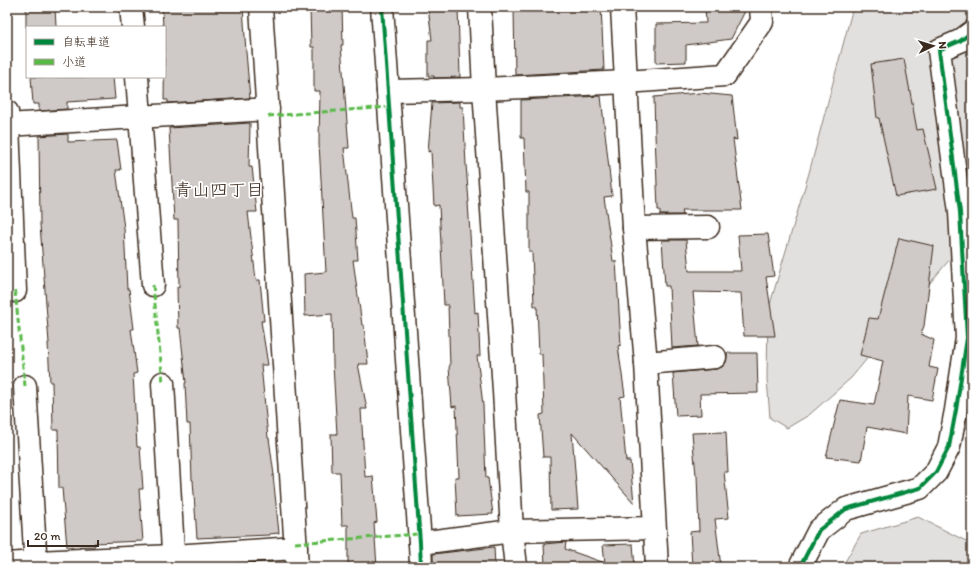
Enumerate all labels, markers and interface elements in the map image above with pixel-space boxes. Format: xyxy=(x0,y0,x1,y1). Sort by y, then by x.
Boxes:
legend xyxy=(26,26,166,78)
north arrow xyxy=(913,26,953,66)
text: 自転車道 xyxy=(62,35,110,49)
text: N xyxy=(936,41,949,50)
text: 小道 xyxy=(62,55,86,69)
district label: 青山四丁目 xyxy=(174,179,264,201)
scale bar xyxy=(28,522,98,548)
text: 20 m xyxy=(34,529,61,543)

